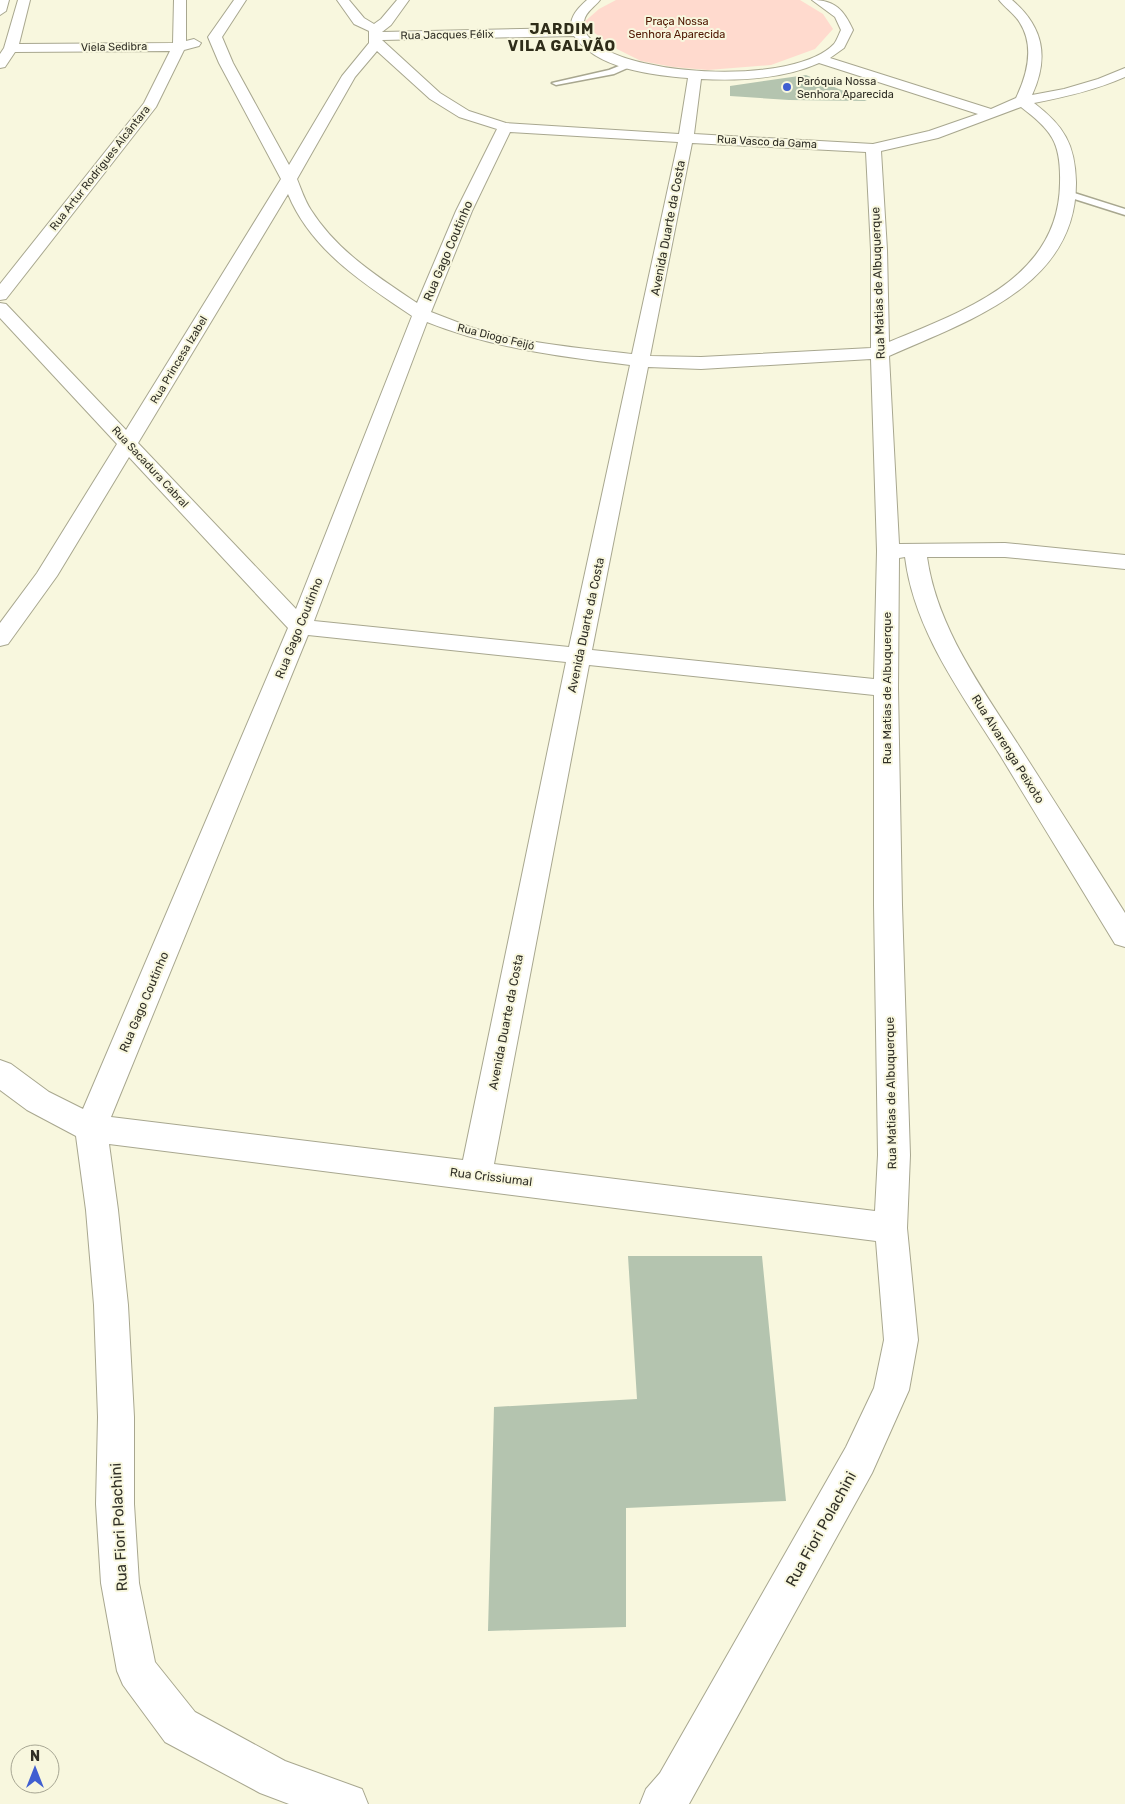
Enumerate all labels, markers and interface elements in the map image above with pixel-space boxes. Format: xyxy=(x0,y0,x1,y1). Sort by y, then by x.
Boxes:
park label: Praça Nossa Senhora Aparecida xyxy=(629,15,725,41)
district label: JARDIM VILA GALVÃO xyxy=(508,20,616,55)
street label: Rua Jacques Félix xyxy=(400,28,494,42)
street label: Viela Sedibra xyxy=(81,40,147,54)
place label: Paróquia Nossa Senhora Aparecida xyxy=(797,75,894,101)
marker: Paróquia Nossa Senhora Aparecida xyxy=(781,81,793,93)
street label: Rua Artur Rodrigues Alcântara xyxy=(47,103,153,233)
street label: Rua Vasco da Gama xyxy=(717,133,817,151)
street label: Avenida Duarte da Costa xyxy=(648,159,688,297)
street label: Rua Gago Coutinho xyxy=(421,199,476,303)
street label: Rua Matias de Albuquerque xyxy=(868,206,888,359)
street label: Rua Princesa Izabel xyxy=(148,314,210,406)
street label: Rua Diogo Feijó xyxy=(456,321,536,353)
street label: Rua Sacadura Cabral xyxy=(109,424,191,510)
street label: Avenida Duarte da Costa xyxy=(565,556,607,694)
street label: Rua Gago Coutinho xyxy=(272,575,326,681)
street label: Rua Matias de Albuquerque xyxy=(880,611,894,764)
street label: Rua Alvarenga Peixoto xyxy=(969,692,1047,806)
street label: Rua Gago Coutinho xyxy=(117,950,172,1054)
street label: Avenida Duarte da Costa xyxy=(486,953,526,1091)
street label: Rua Matias de Albuquerque xyxy=(883,1016,899,1169)
street label: Rua Crissiumal xyxy=(449,1165,533,1189)
street label: Rua Fiori Polachini xyxy=(107,1462,131,1592)
street label: Rua Fiori Polachini xyxy=(782,1468,860,1590)
north arrow xyxy=(10,1744,60,1794)
text: N xyxy=(30,1748,40,1765)

